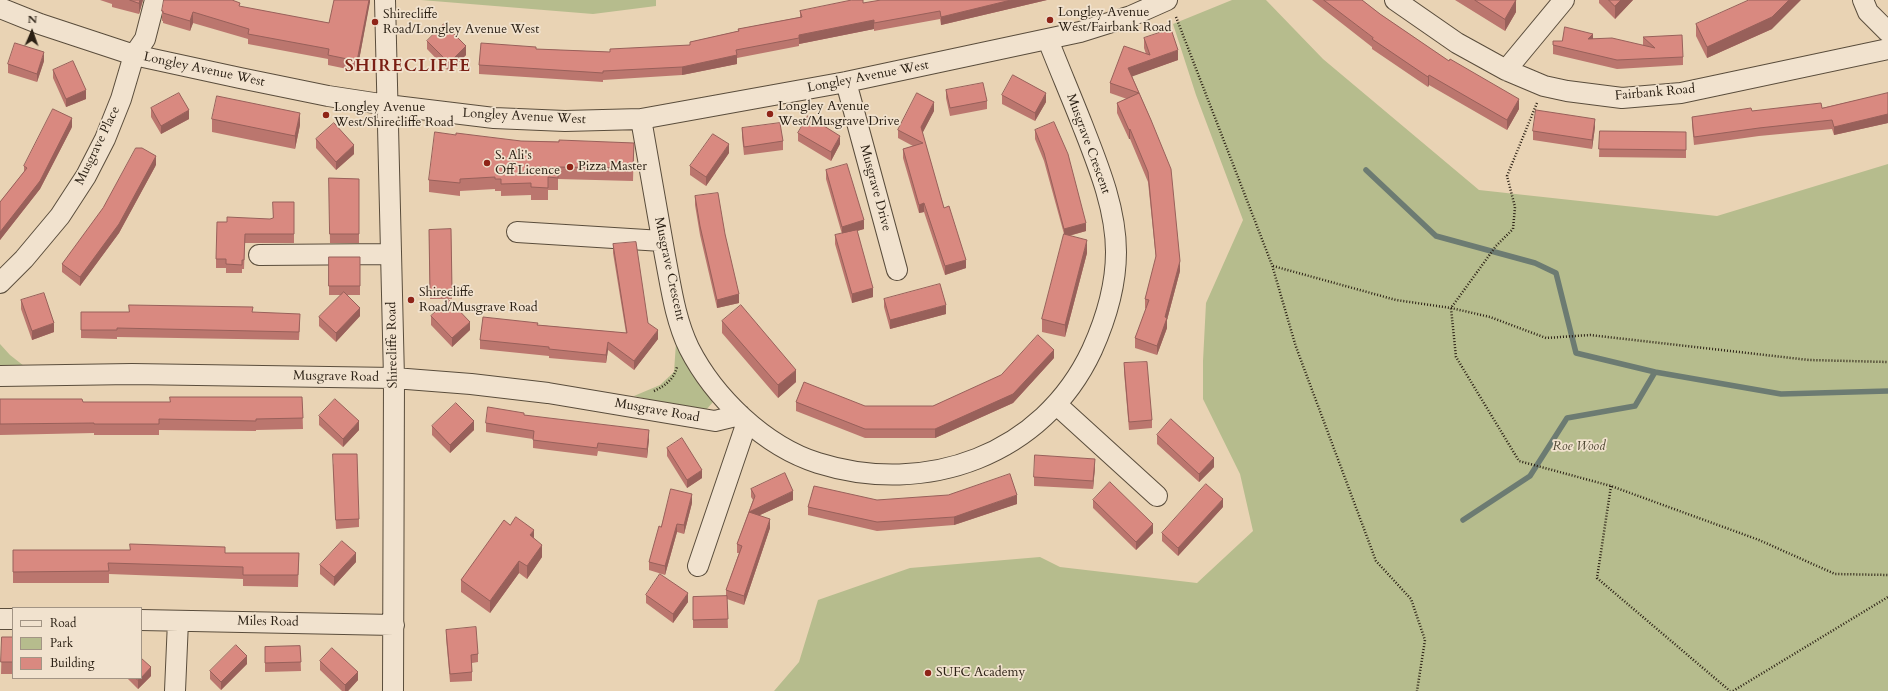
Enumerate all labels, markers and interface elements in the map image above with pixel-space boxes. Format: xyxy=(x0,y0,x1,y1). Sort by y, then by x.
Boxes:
place label: Longley Avenue West/Fairbank Road xyxy=(1058,5,1171,36)
place label: Shirecliffe Road/Longley Avenue West xyxy=(383,7,539,38)
north arrow xyxy=(12,12,52,52)
text: N xyxy=(27,12,37,27)
marker: Longley Avenue West/Fairbank Road xyxy=(1045,15,1055,25)
marker: Shirecliffe Road/Longley Avenue West xyxy=(370,17,380,27)
street label: Longley Avenue West xyxy=(142,50,266,90)
district label: SHIRECLIFFE xyxy=(345,57,471,77)
street label: Longley Avenue West xyxy=(806,58,930,96)
street label: Fairbank Road xyxy=(1614,82,1696,104)
street label: Musgrave Crescent xyxy=(1063,92,1113,196)
place label: Longley Avenue West/Musgrave Drive xyxy=(778,99,900,130)
place label: Longley Avenue West/Shirecliffe Road xyxy=(334,100,454,131)
street label: Musgrave Place xyxy=(72,104,124,188)
street label: Longley Avenue West xyxy=(462,106,586,128)
marker: Longley Avenue West/Musgrave Drive xyxy=(765,109,775,119)
marker: Longley Avenue West/Shirecliffe Road xyxy=(321,110,331,120)
street label: Musgrave Drive xyxy=(856,143,894,233)
place label: S. Ali's Off Licence xyxy=(495,148,560,179)
marker: S. Ali's Off Licence xyxy=(482,158,492,168)
place label: Pizza Master xyxy=(578,159,647,175)
marker: Pizza Master xyxy=(565,162,575,172)
street label: Musgrave Crescent xyxy=(650,216,688,322)
place label: Shirecliffe Road/Musgrave Road xyxy=(419,285,538,316)
marker: Shirecliffe Road/Musgrave Road xyxy=(406,295,416,305)
street label: Shirecliffe Road xyxy=(384,302,402,388)
street label: Musgrave Road xyxy=(293,368,379,386)
street label: Musgrave Road xyxy=(613,396,701,426)
park label: Roe Wood xyxy=(1553,439,1605,455)
legend xyxy=(12,607,142,679)
street label: Miles Road xyxy=(237,614,299,630)
text: Road xyxy=(50,615,76,631)
text: Park xyxy=(50,635,73,651)
text: Building xyxy=(50,655,94,671)
place label: SUFC Academy xyxy=(936,665,1025,681)
marker: SUFC Academy xyxy=(923,668,933,678)

